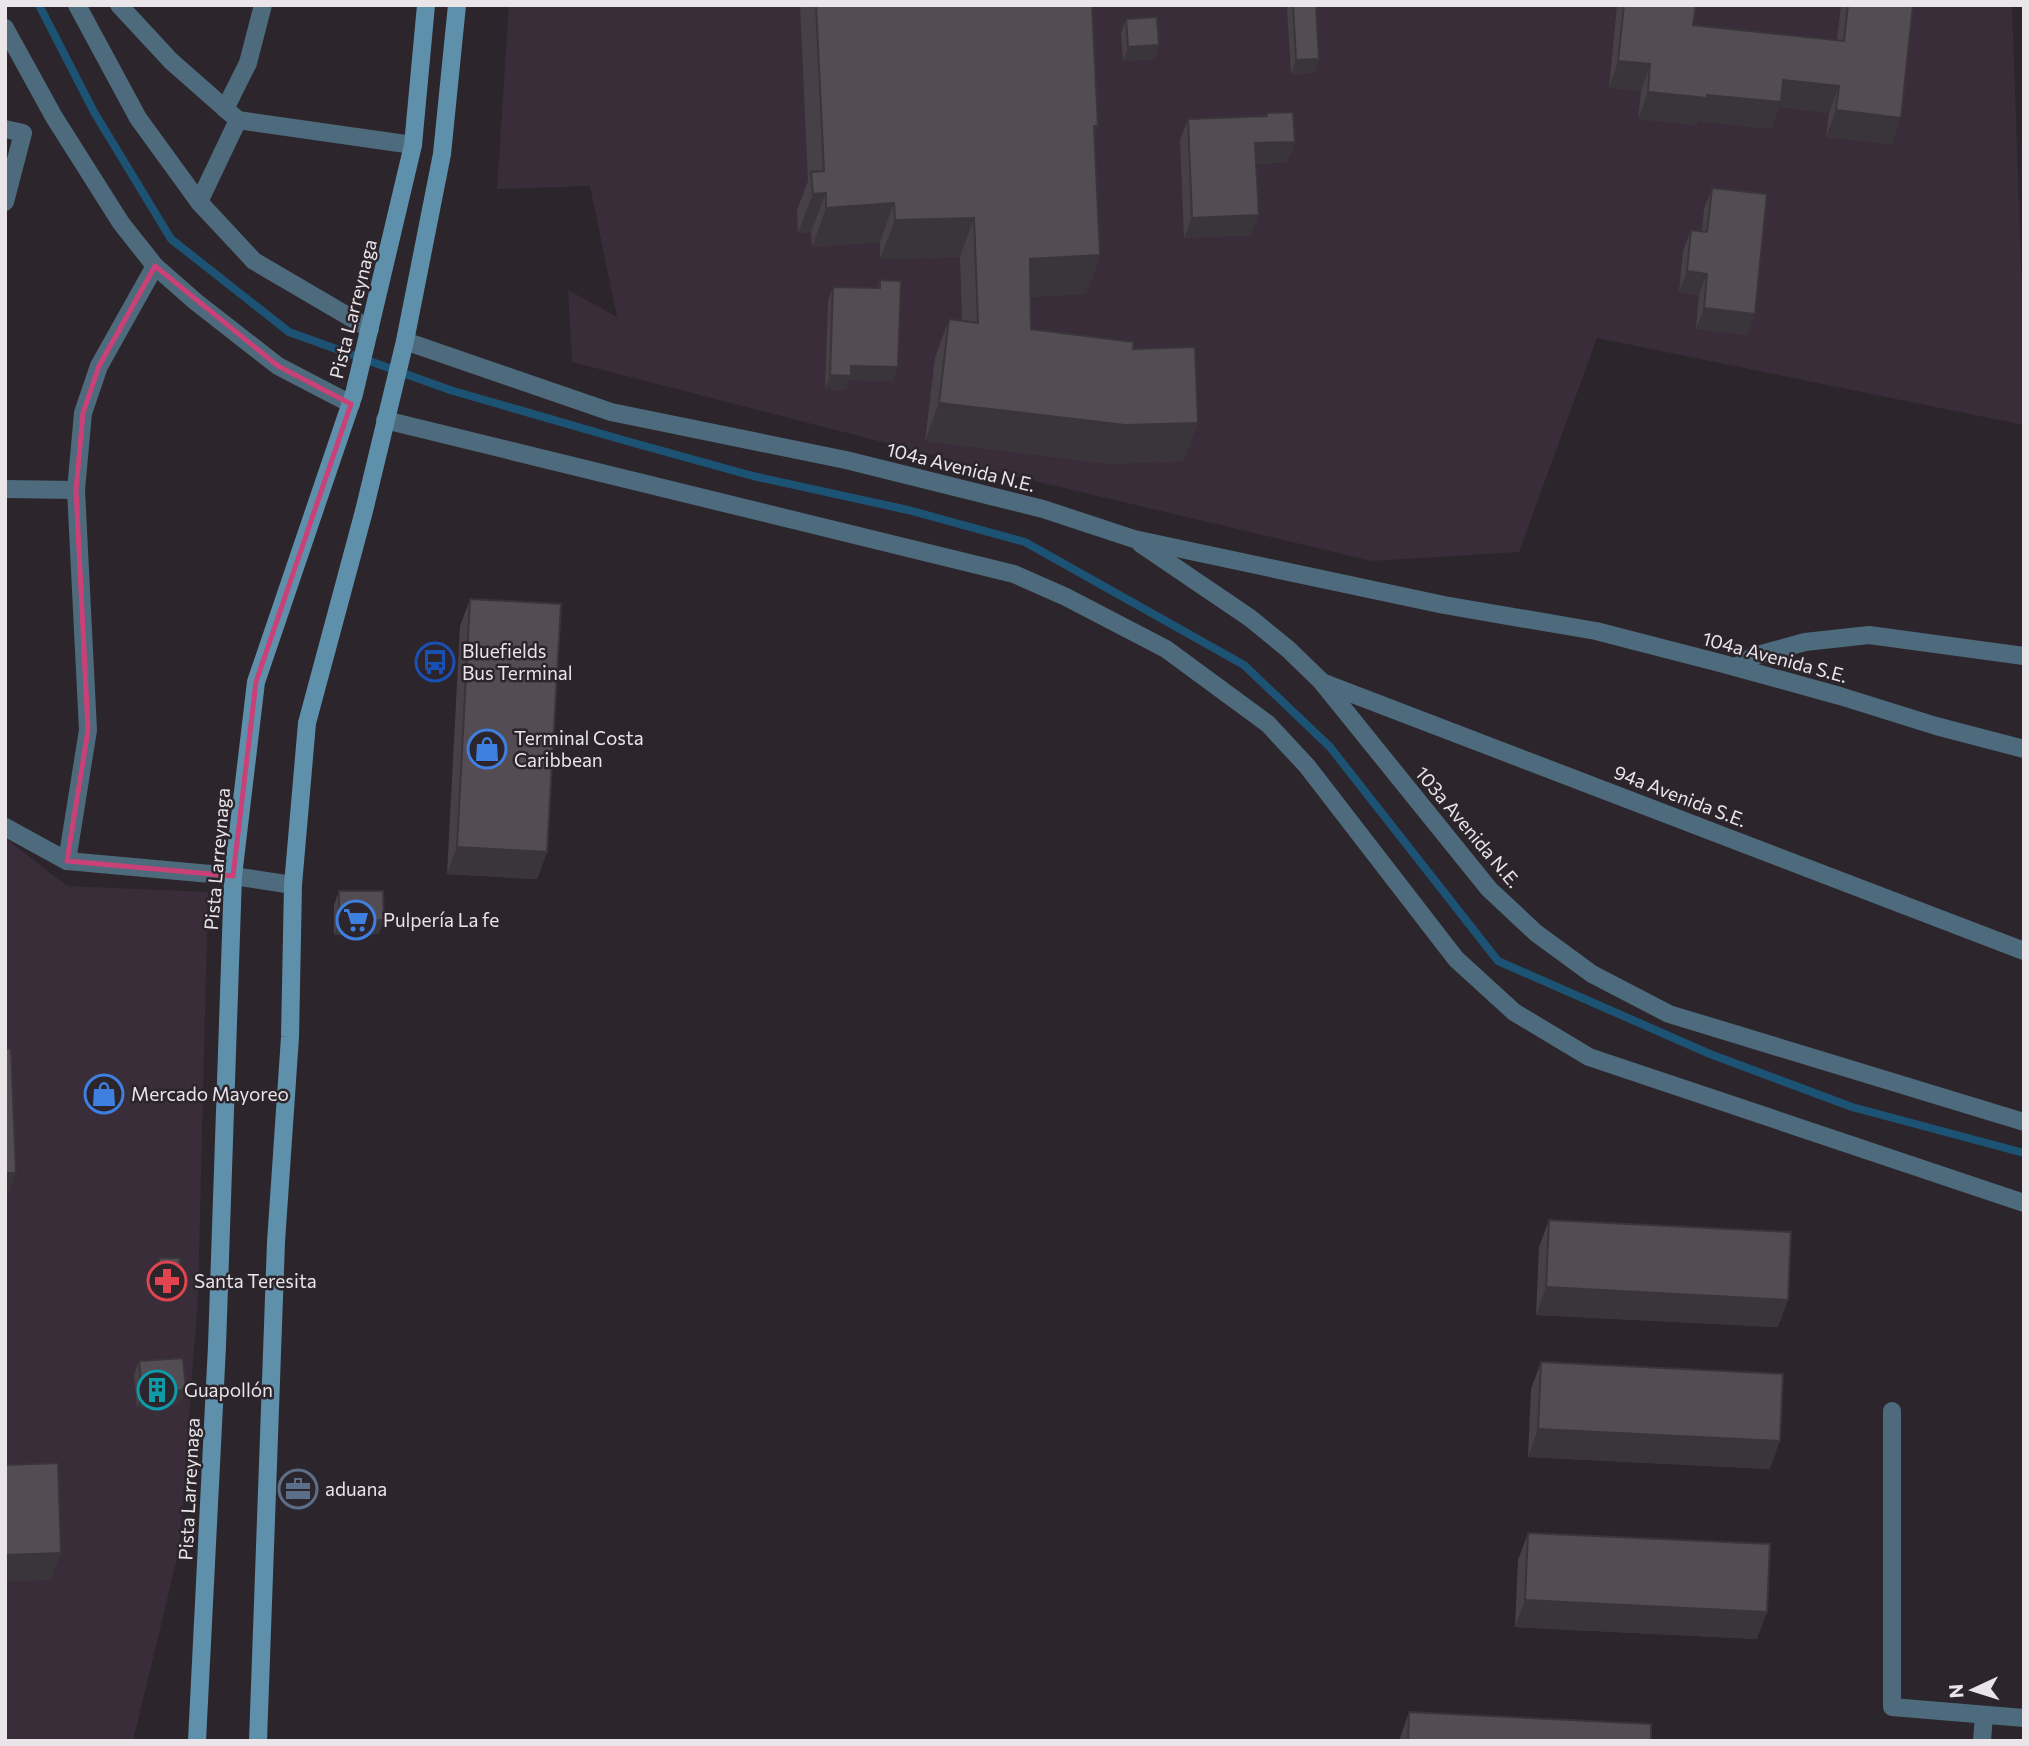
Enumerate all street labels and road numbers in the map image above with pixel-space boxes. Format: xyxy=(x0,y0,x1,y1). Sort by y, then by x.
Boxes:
street label: Pista Larreynaga xyxy=(324,237,381,381)
street label: 104a Avenida N.E. xyxy=(884,437,1038,496)
street label: 104a Avenida S.E. xyxy=(1700,626,1850,687)
street label: 94a Avenida S.E. xyxy=(1611,760,1750,831)
street label: 103a Avenida N.E. xyxy=(1411,761,1526,892)
street label: Pista Larreynaga xyxy=(199,787,234,931)
street label: Pista Larreynaga xyxy=(173,1417,204,1561)

